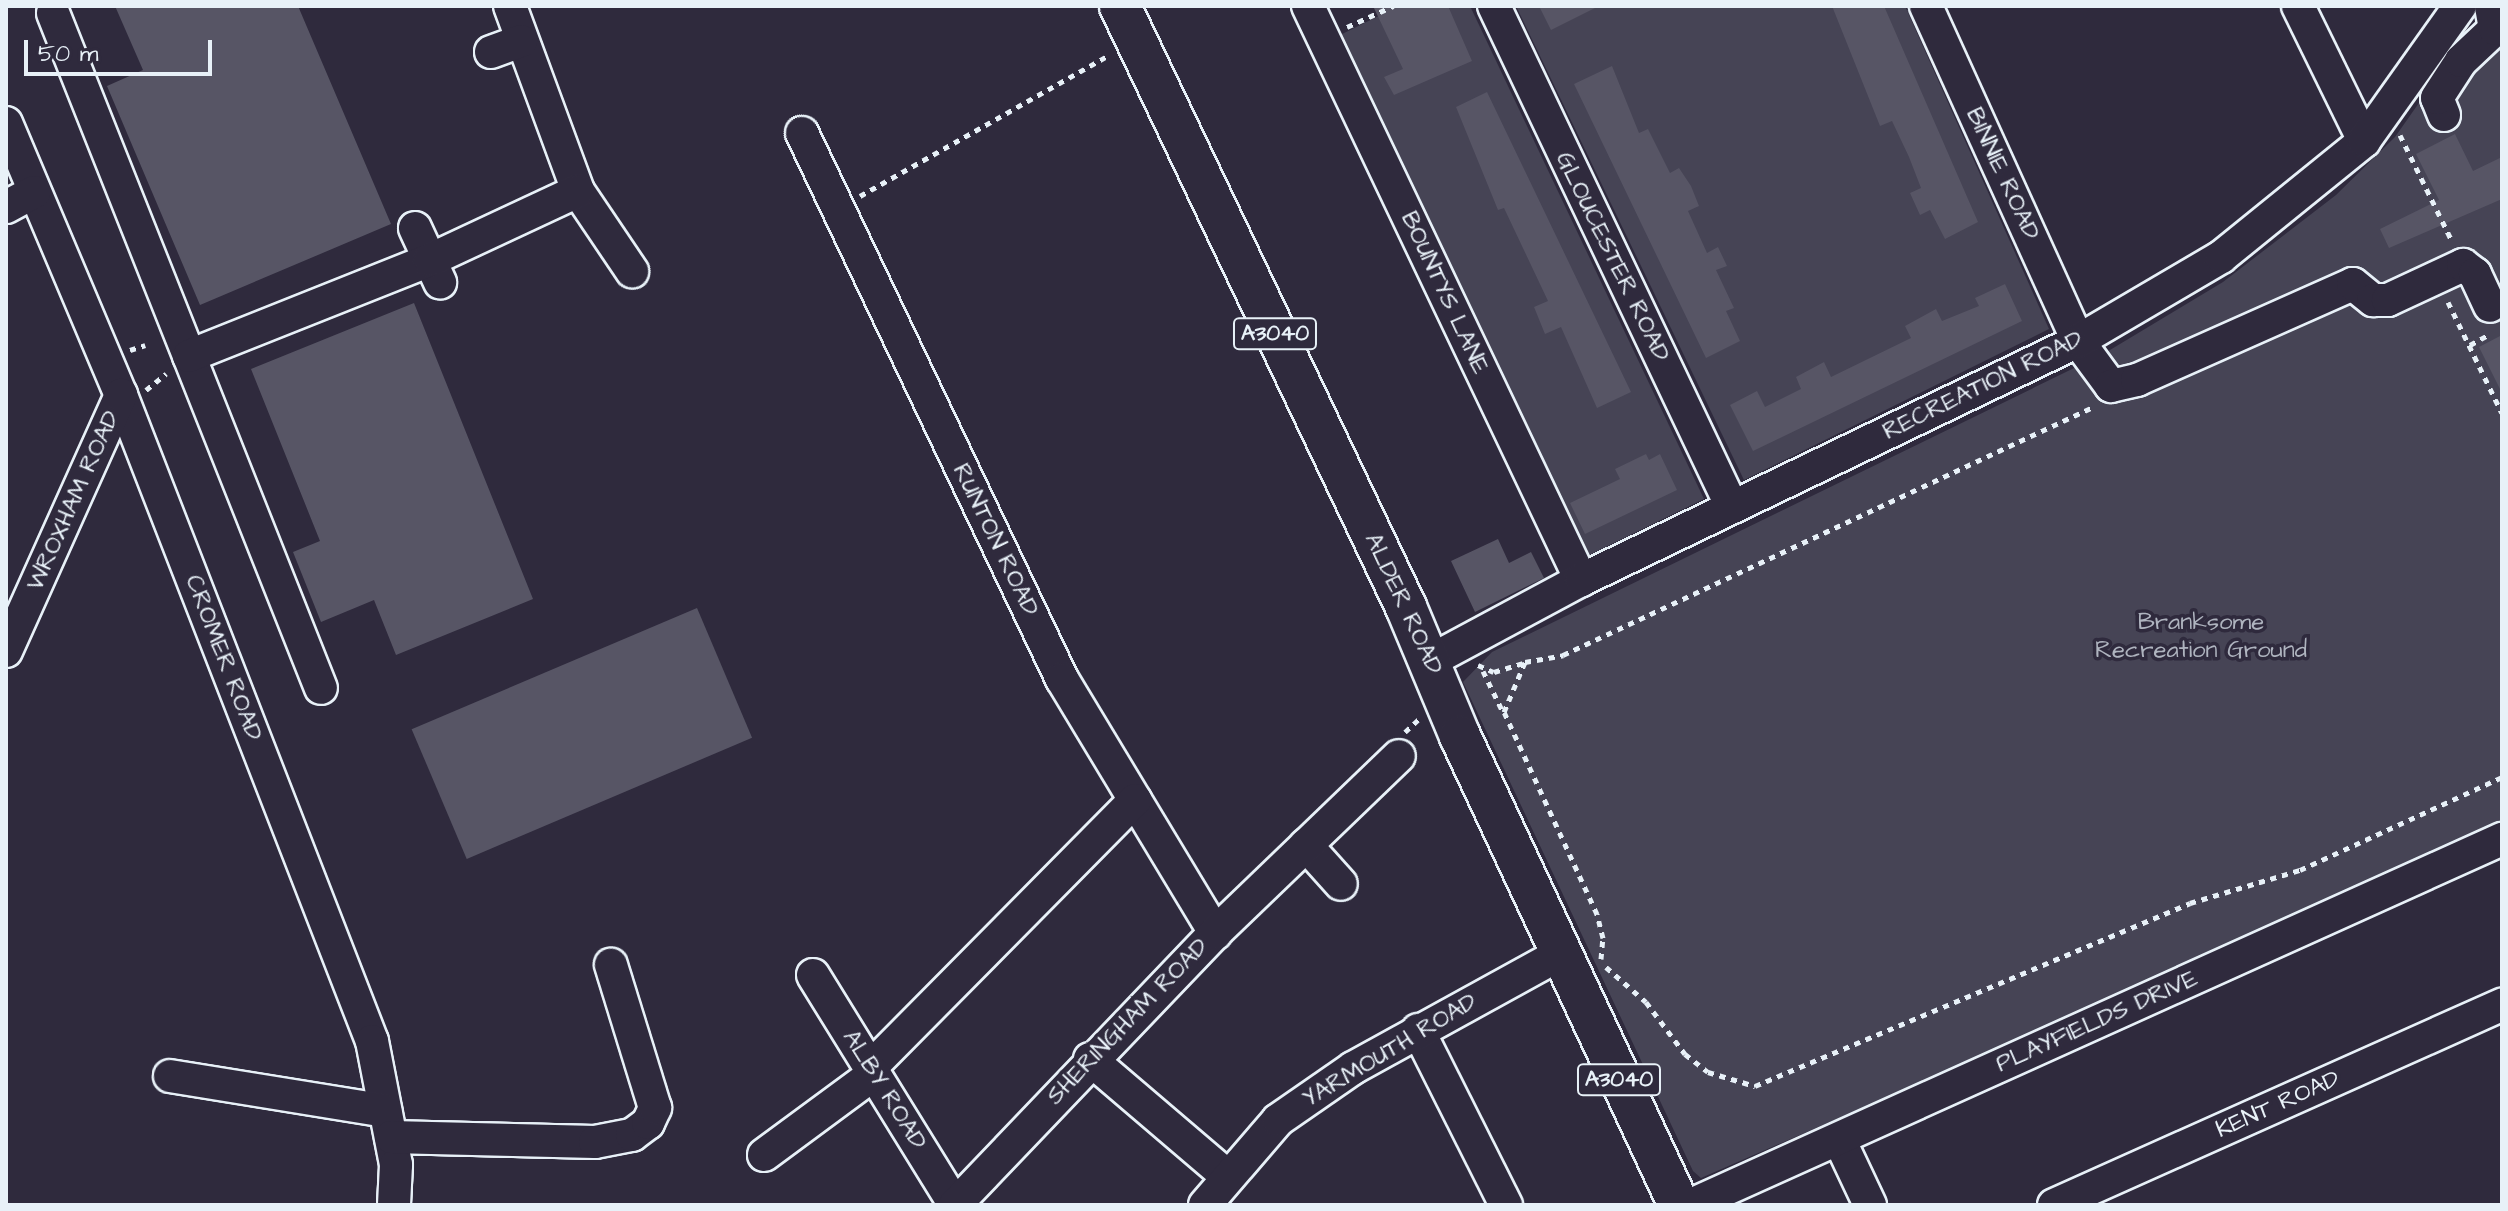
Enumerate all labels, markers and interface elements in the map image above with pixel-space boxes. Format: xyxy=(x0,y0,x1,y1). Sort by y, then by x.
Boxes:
scale bar xyxy=(28,24,216,74)
text: 50 m xyxy=(38,37,98,71)
street label: BINNIE ROAD xyxy=(1959,103,2045,245)
street label: GLOUCESTER ROAD xyxy=(1549,148,1675,366)
street label: BOUNTYS LANE xyxy=(1394,207,1494,379)
road number: A3040 xyxy=(1231,316,1319,352)
street label: RECREATION ROAD xyxy=(1879,325,2087,447)
street label: WROXHAM ROAD xyxy=(21,407,127,595)
street label: RUNTON ROAD xyxy=(946,459,1044,621)
street label: ALDER ROAD xyxy=(1358,529,1448,679)
street label: CROMER ROAD xyxy=(178,571,268,745)
park label: Branksome Recreation Ground xyxy=(2095,609,2307,665)
street label: SHERINGHAM ROAD xyxy=(1041,933,1215,1111)
street label: PLAYFIELDS DRIVE xyxy=(1992,965,2202,1079)
street label: YARMOUTH ROAD xyxy=(1298,988,1482,1114)
street label: ALBY ROAD xyxy=(836,1025,932,1155)
road number: A3040 xyxy=(1575,1062,1663,1098)
street label: KENT ROAD xyxy=(2212,1065,2344,1145)

